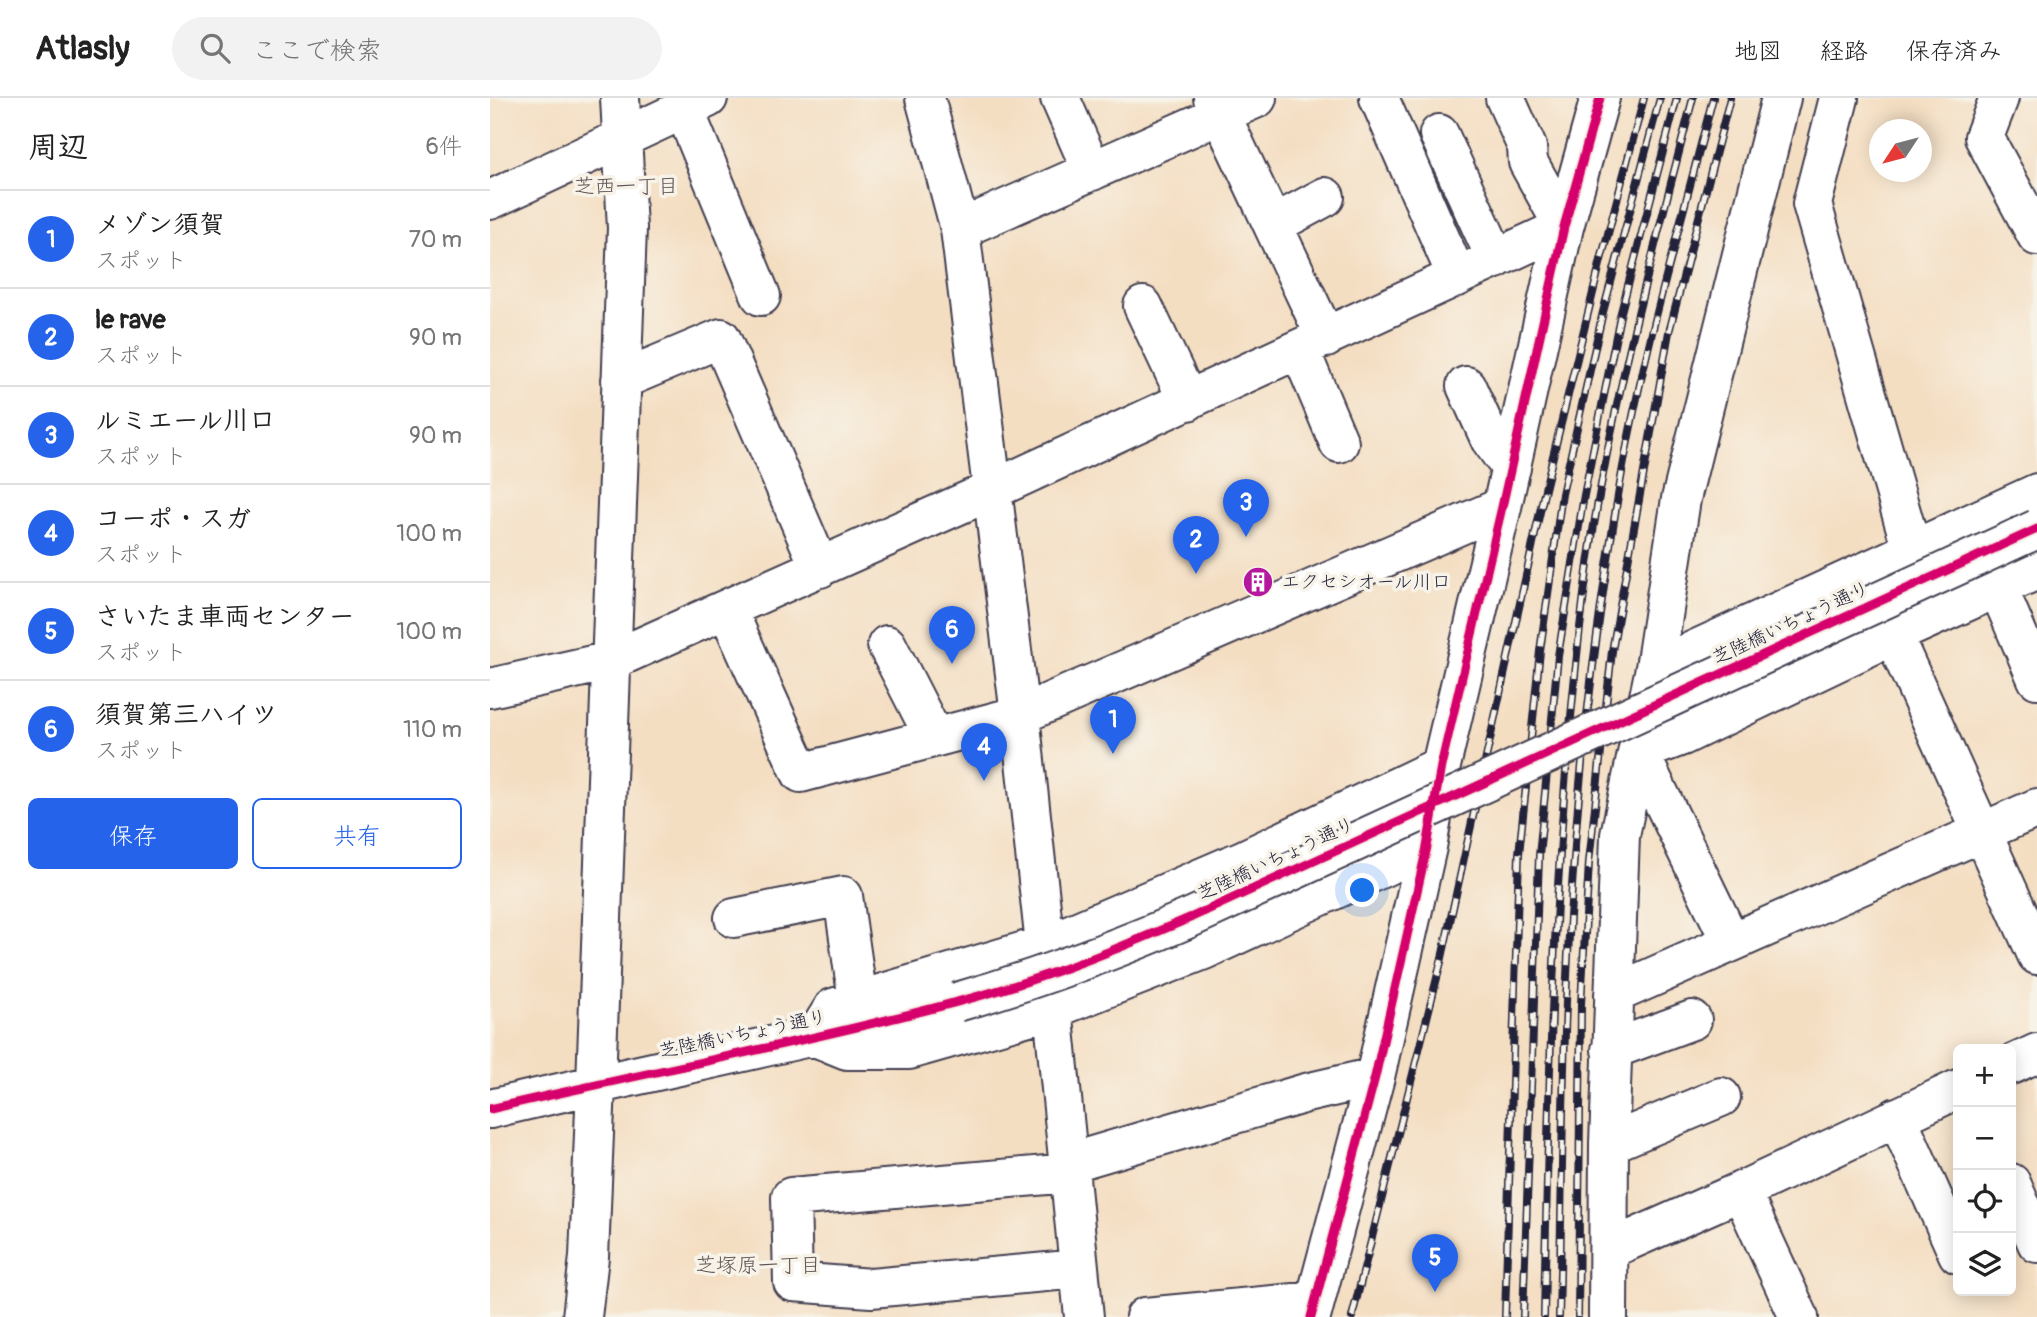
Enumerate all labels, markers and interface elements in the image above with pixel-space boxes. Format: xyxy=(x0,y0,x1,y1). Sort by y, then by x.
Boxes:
search box xyxy=(172,17,662,80)
text: Atlasly xyxy=(35,28,130,69)
icon: search xyxy=(196,29,234,67)
text: ここで検索 xyxy=(252,35,382,67)
text: 地図 xyxy=(1734,37,1782,66)
text: 経路 xyxy=(1820,37,1868,66)
text: 保存済み xyxy=(1906,37,2002,66)
north arrow xyxy=(1869,119,1932,182)
text: 周辺 xyxy=(28,129,88,166)
text: 6件 xyxy=(426,132,462,161)
district label: 芝西一丁目 xyxy=(574,173,679,200)
text: メゾン須賀 xyxy=(95,209,225,241)
text: 1 xyxy=(47,225,56,254)
text: 70 m xyxy=(409,225,462,254)
text: スポット xyxy=(95,246,187,275)
text: le rave xyxy=(95,304,166,336)
text: 2 xyxy=(45,323,57,352)
text: 90 m xyxy=(409,323,462,352)
text: スポット xyxy=(95,341,187,370)
text: ルミエール川口 xyxy=(95,405,275,437)
text: 3 xyxy=(45,421,57,450)
text: 90 m xyxy=(409,421,462,450)
text: スポット xyxy=(95,442,187,471)
pin: 3 xyxy=(1223,479,1269,537)
text: コーポ・スガ xyxy=(95,503,251,535)
pin: 2 xyxy=(1173,516,1219,574)
text: 4 xyxy=(44,519,58,548)
text: 100 m xyxy=(396,519,462,548)
text: スポット xyxy=(95,540,187,569)
building icon: エクセシオール川口 xyxy=(1241,565,1275,599)
place label: エクセシオール川口 xyxy=(1281,570,1451,594)
street label: 芝陸橋いちょう通り xyxy=(1708,576,1874,670)
text: さいたま車両センター xyxy=(95,601,354,633)
pin: 6 xyxy=(929,606,975,664)
text: 5 xyxy=(45,617,57,646)
text: 100 m xyxy=(396,617,462,646)
text: スポット xyxy=(95,638,187,667)
pin: 1 xyxy=(1090,696,1136,754)
text: 須賀第三ハイツ xyxy=(95,699,277,731)
text: 6 xyxy=(44,715,58,744)
text: 110 m xyxy=(403,715,462,744)
pin: 4 xyxy=(961,723,1007,781)
text: スポット xyxy=(95,736,187,765)
button: 保存 xyxy=(28,798,238,869)
button: 共有 xyxy=(252,798,462,869)
street label: 芝陸橋いちょう通り xyxy=(1193,812,1359,906)
your location xyxy=(1345,873,1379,907)
street label: 芝陸橋いちょう通り xyxy=(657,1004,829,1064)
map controls xyxy=(1953,1044,2016,1296)
button: + xyxy=(1953,1044,2016,1107)
button: − xyxy=(1953,1107,2016,1170)
button: locate xyxy=(1953,1170,2016,1233)
button: layers xyxy=(1953,1233,2016,1296)
pin: 5 xyxy=(1412,1234,1458,1292)
district label: 芝塚原一丁目 xyxy=(695,1252,821,1279)

